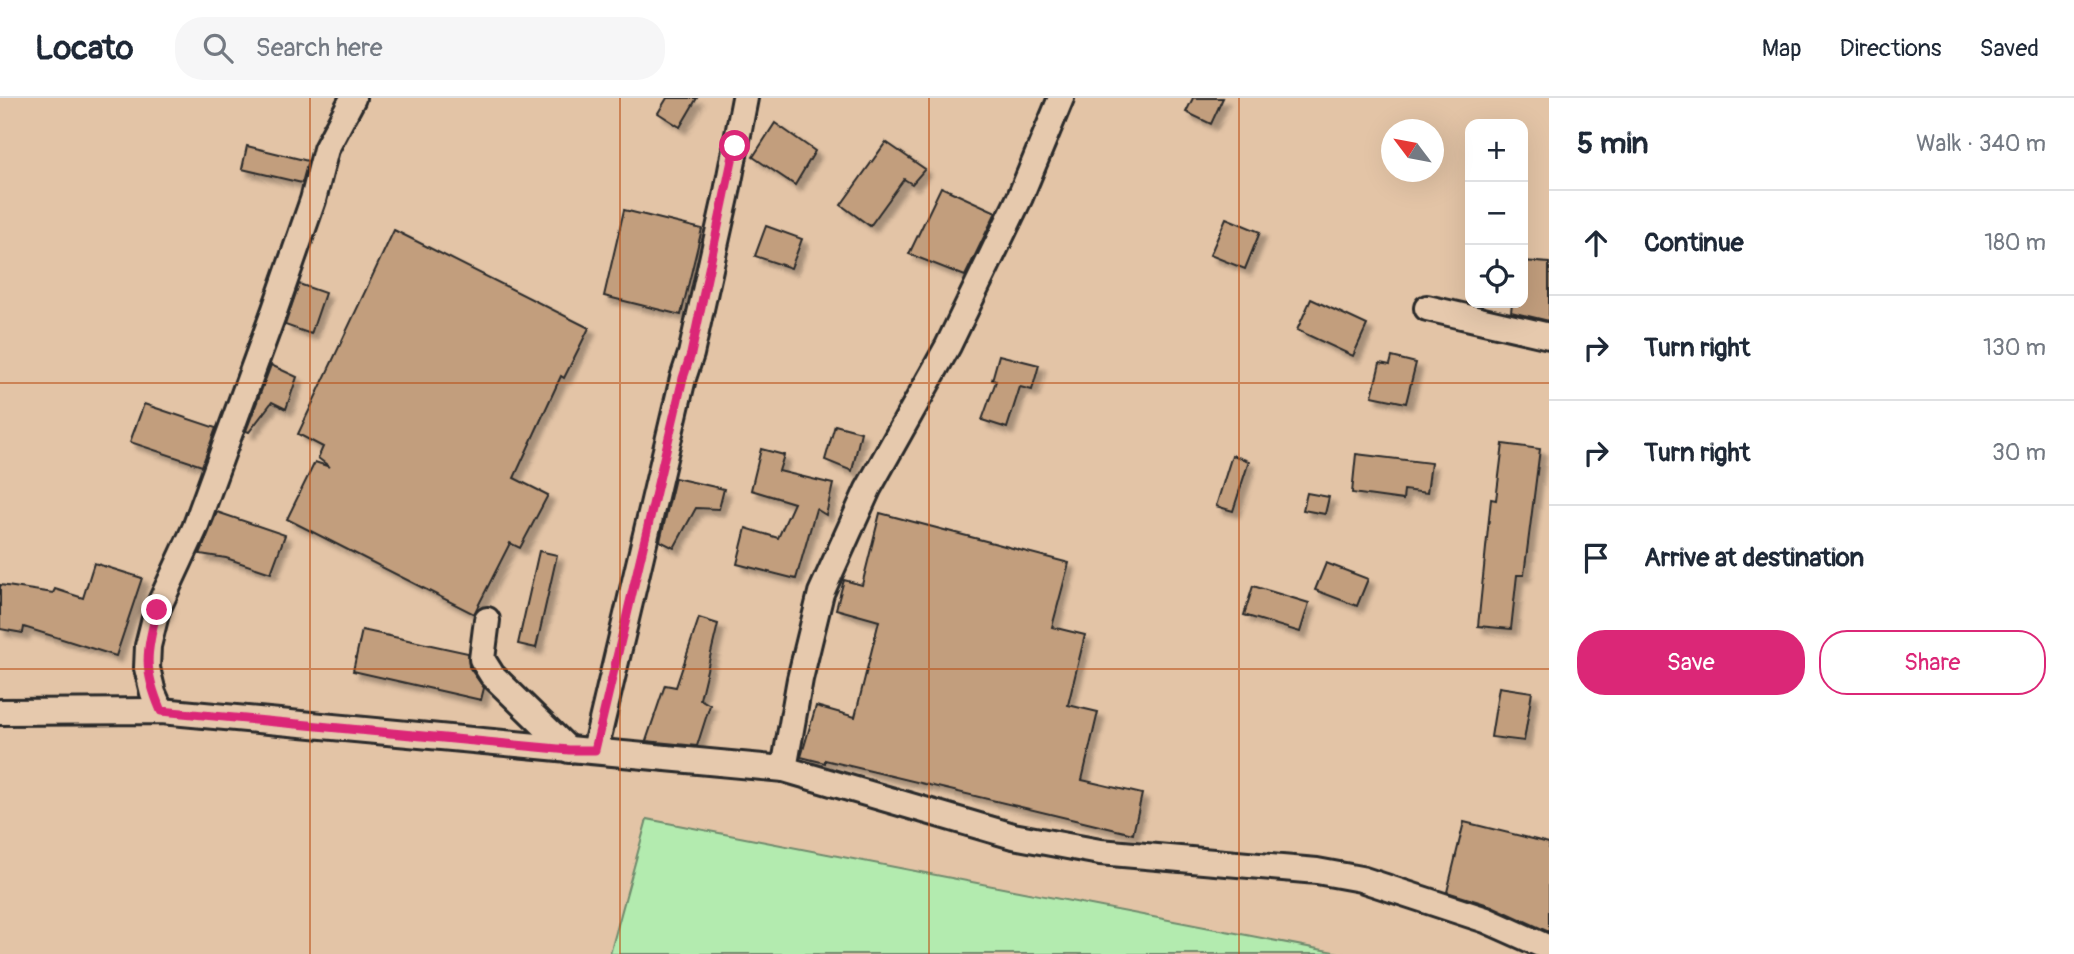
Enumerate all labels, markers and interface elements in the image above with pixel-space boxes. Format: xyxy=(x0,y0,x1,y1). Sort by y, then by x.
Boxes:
search box xyxy=(175,17,665,80)
text: Locato xyxy=(35,28,133,69)
icon: search xyxy=(199,29,237,67)
text: Search here xyxy=(255,32,382,64)
text: Map xyxy=(1762,34,1802,63)
text: Directions xyxy=(1840,34,1941,63)
text: Saved xyxy=(1979,34,2039,63)
north arrow xyxy=(1381,119,1444,182)
map controls xyxy=(1465,119,1528,308)
button: + xyxy=(1465,119,1528,182)
text: 5 min xyxy=(1577,125,1648,162)
text: Walk · 340 m xyxy=(1916,129,2046,158)
route start xyxy=(719,130,750,161)
button: − xyxy=(1465,182,1528,245)
icon: ahead xyxy=(1577,224,1615,262)
text: Continue xyxy=(1644,227,1744,259)
text: 180 m xyxy=(1984,228,2046,257)
button: locate xyxy=(1465,245,1528,308)
icon: right xyxy=(1577,329,1615,367)
text: Turn right xyxy=(1644,332,1750,364)
text: 130 m xyxy=(1983,333,2046,362)
icon: right xyxy=(1577,434,1615,472)
text: Turn right xyxy=(1644,437,1750,469)
text: 30 m xyxy=(1992,438,2046,467)
icon: arrive xyxy=(1577,539,1615,577)
text: Arrive at destination xyxy=(1644,542,1864,574)
route end xyxy=(141,594,172,625)
button: Save xyxy=(1577,630,1805,695)
button: Share xyxy=(1819,630,2046,695)

